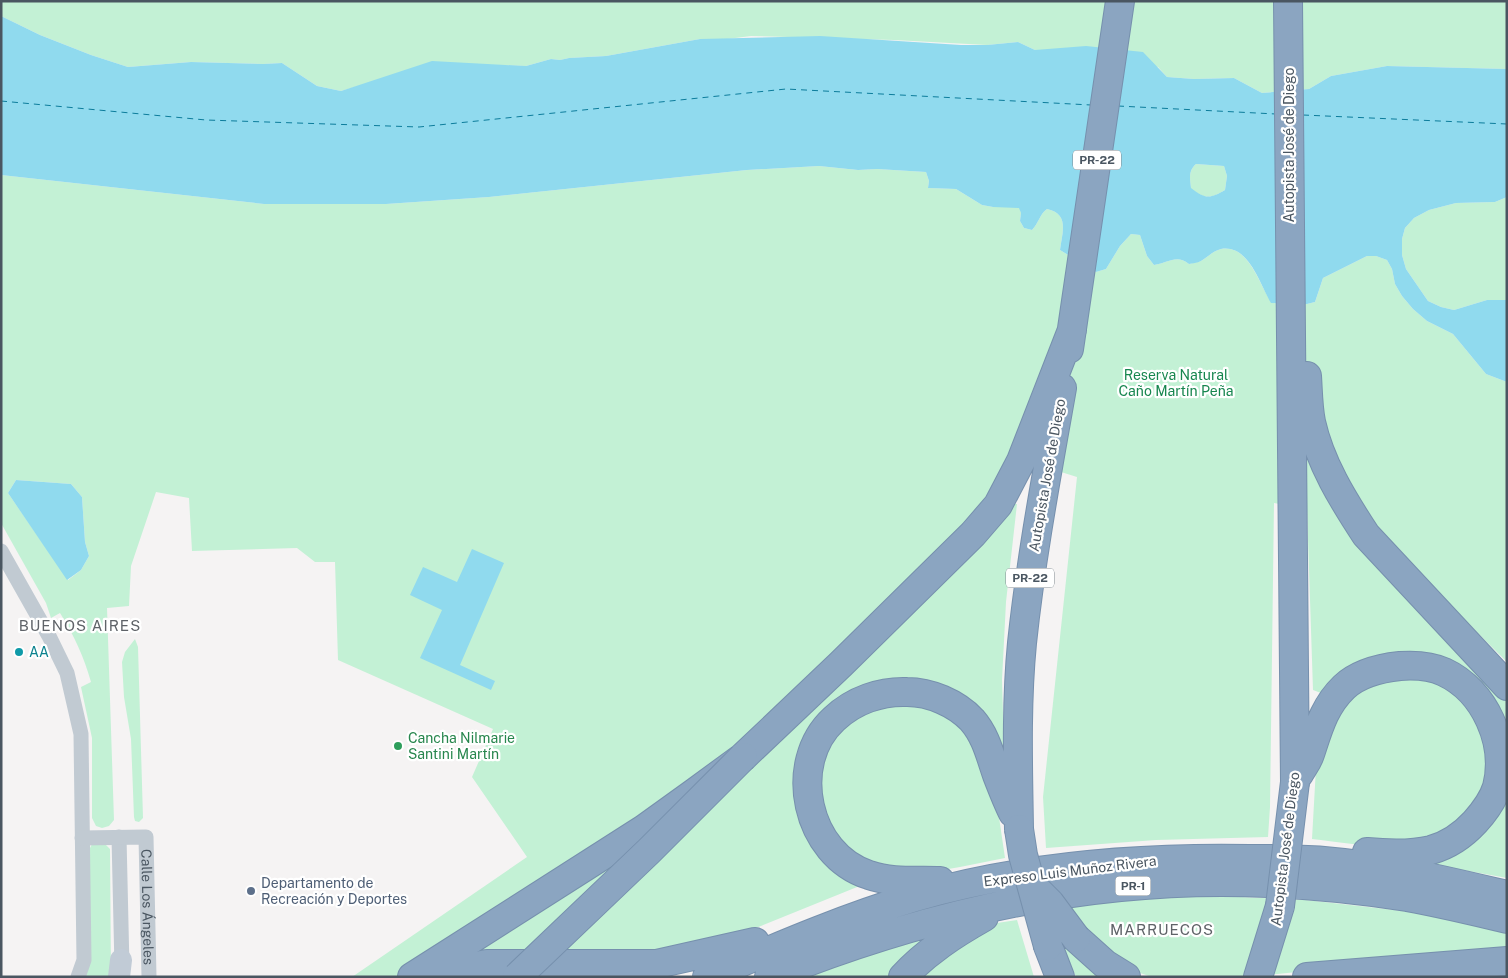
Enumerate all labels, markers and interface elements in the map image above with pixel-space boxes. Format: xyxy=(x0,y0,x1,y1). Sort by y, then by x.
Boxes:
street label: Autopista José de Diego xyxy=(1281,67,1297,222)
road number: PR-22 xyxy=(1073,150,1121,170)
park label: Reserva Natural Caño Martín Peña xyxy=(1119,367,1233,399)
street label: Autopista José de Diego xyxy=(1026,397,1068,553)
road number: PR-22 xyxy=(1006,568,1054,588)
district label: BUENOS AIRES xyxy=(19,617,141,634)
place label: AA xyxy=(29,644,49,660)
marker: AA xyxy=(13,646,25,658)
place label: Cancha Nilmarie Santini Martín xyxy=(408,730,515,762)
marker: Cancha Nilmarie Santini Martín xyxy=(392,740,404,752)
street label: Autopista José de Diego xyxy=(1268,771,1302,927)
street label: Calle Los Ángeles xyxy=(138,849,157,965)
street label: Expreso Luis Muñoz Rivera xyxy=(983,852,1157,890)
place label: Departamento de Recreación y Deportes xyxy=(261,875,407,907)
road number: PR-1 xyxy=(1116,876,1150,896)
marker: Departamento de Recreación y Deportes xyxy=(245,885,257,897)
district label: MARRUECOS xyxy=(1110,921,1214,938)

